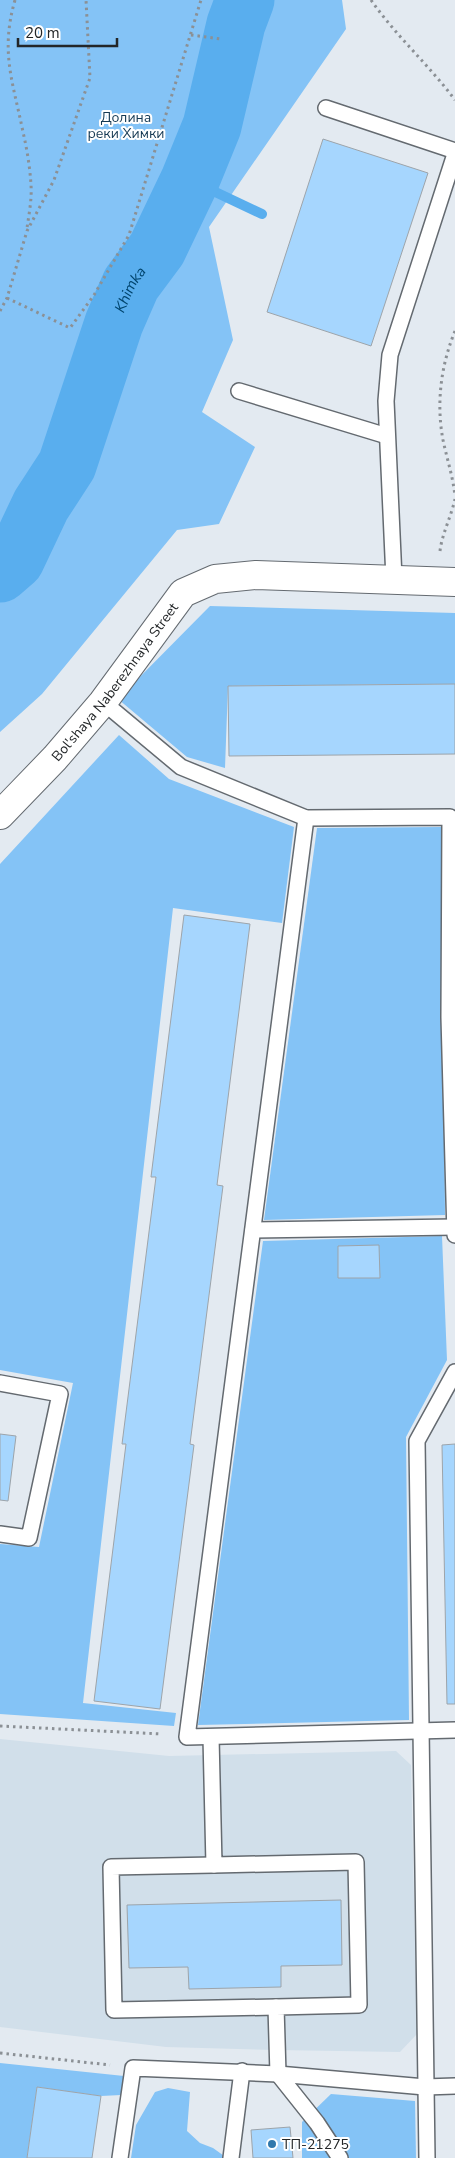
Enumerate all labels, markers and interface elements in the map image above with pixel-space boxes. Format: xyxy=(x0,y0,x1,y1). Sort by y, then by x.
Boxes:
scale bar xyxy=(18,15,116,47)
text: 20 m xyxy=(25,23,60,43)
park label: Долина реки Химки xyxy=(87,108,165,143)
water label: Khimka xyxy=(110,263,151,316)
street label: Bol'shaya Naberezhnaya Street xyxy=(47,599,183,765)
place label: ТП-21275 xyxy=(282,2135,349,2154)
marker: ТП-21275 xyxy=(266,2138,278,2150)

